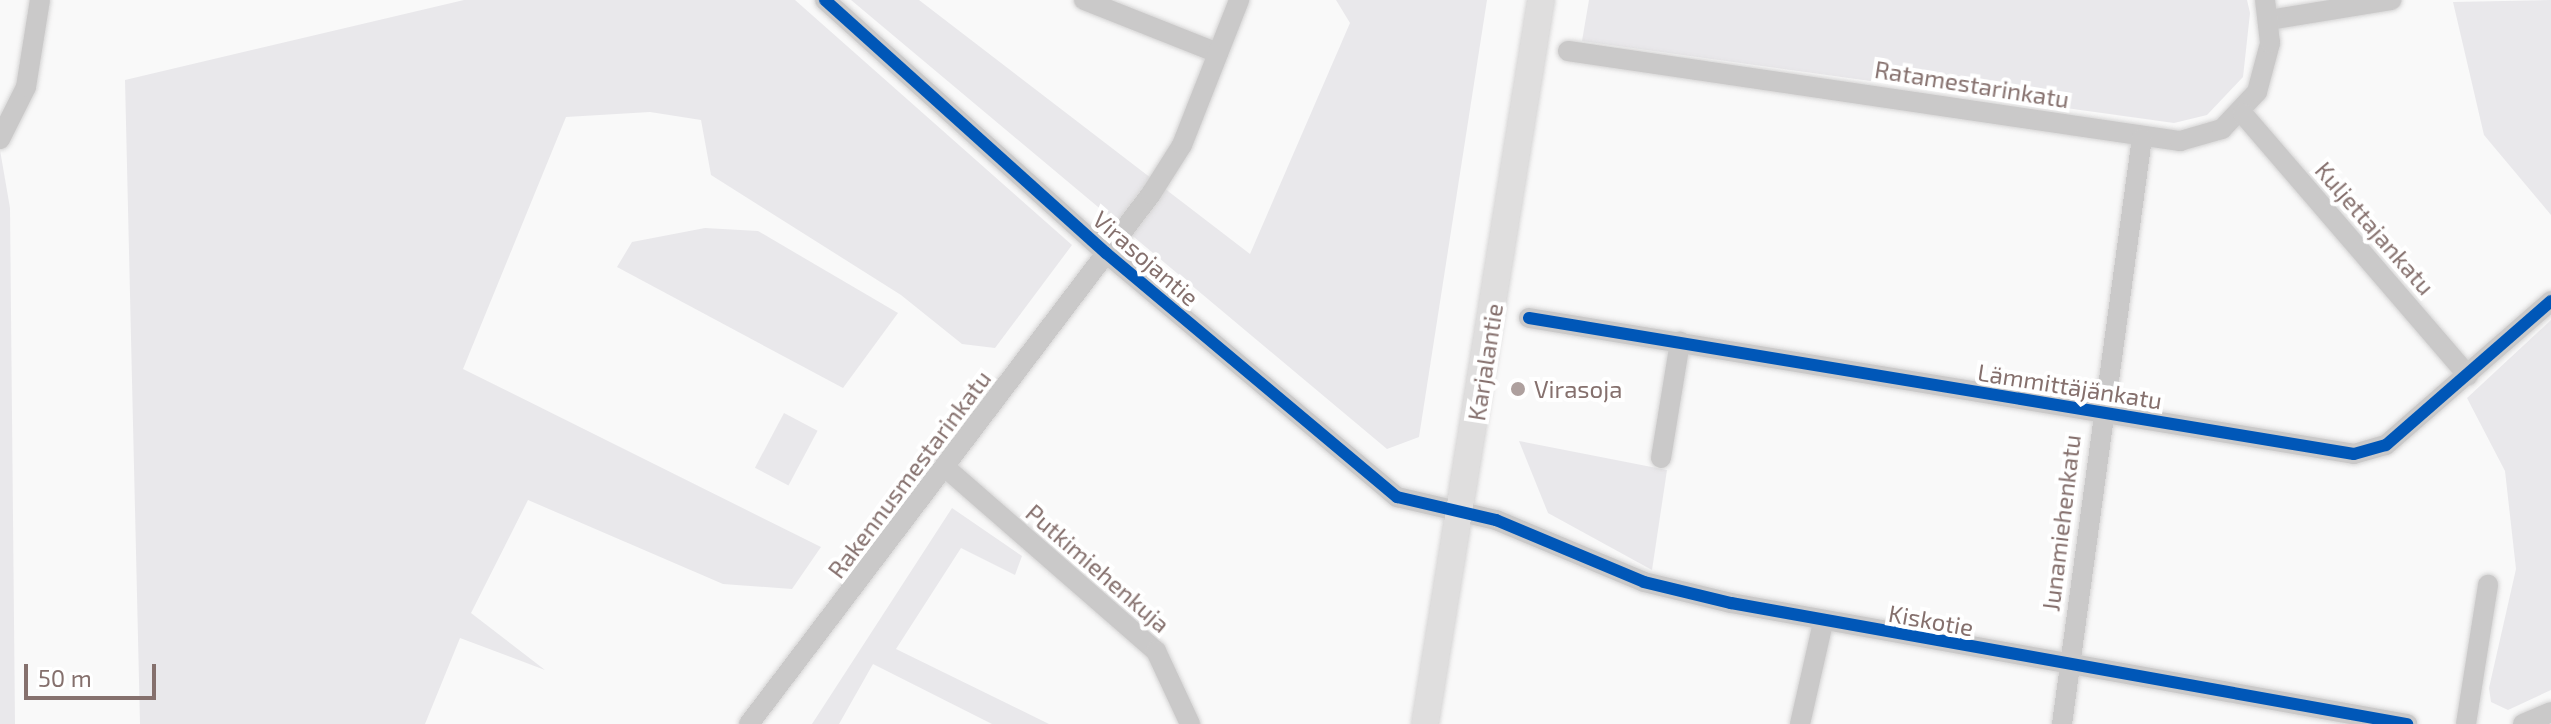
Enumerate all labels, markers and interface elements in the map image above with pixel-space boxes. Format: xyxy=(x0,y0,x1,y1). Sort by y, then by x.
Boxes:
street label: Ratamestarinkatu xyxy=(1873,54,2071,114)
street label: Kuljettajankatu xyxy=(2309,156,2441,300)
street label: Virasojantie xyxy=(1087,204,1205,312)
street label: Karjalantie xyxy=(1462,301,1508,423)
street label: Lämmittäjänkatu xyxy=(1976,357,2164,415)
street label: Rakennusmestarinkatu xyxy=(821,364,997,584)
place label: Virasoja xyxy=(1534,375,1622,403)
marker: Virasoja xyxy=(1509,380,1527,398)
street label: Junamiehenkatu xyxy=(2036,433,2086,613)
street label: Putkimiehenkuja xyxy=(1020,498,1176,638)
street label: Kiskotie xyxy=(1886,598,1976,642)
scale bar xyxy=(28,648,160,698)
text: 50 m xyxy=(38,663,92,692)

